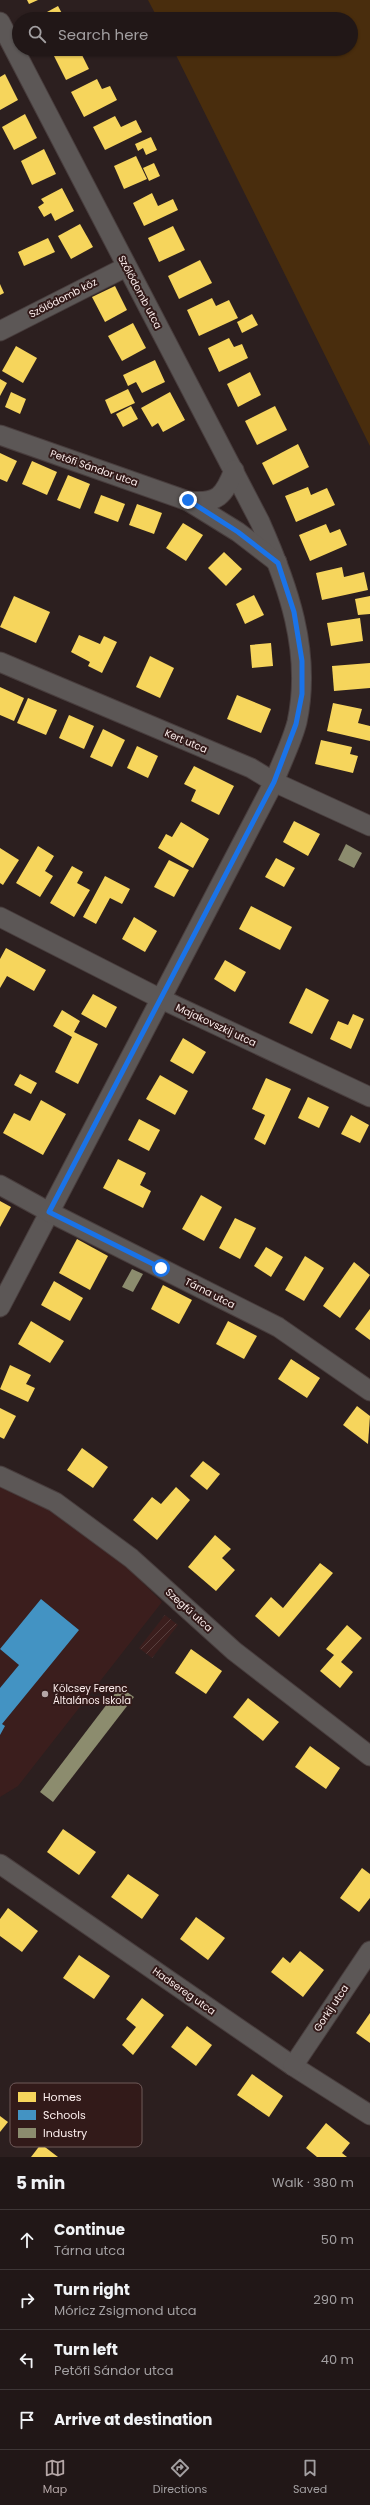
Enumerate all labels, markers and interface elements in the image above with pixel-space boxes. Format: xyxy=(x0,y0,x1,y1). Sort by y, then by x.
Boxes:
search box xyxy=(12,12,358,56)
icon: search xyxy=(26,23,48,45)
text: Search here xyxy=(58,24,148,45)
street label: Szőlődomb utca xyxy=(114,253,166,331)
street label: Szőlődomb köz xyxy=(26,274,100,322)
street label: Petőfi Sándor utca xyxy=(48,446,140,490)
route end xyxy=(179,491,197,509)
street label: Kert utca xyxy=(162,725,210,757)
street label: Majakovszkij utca xyxy=(173,1000,259,1050)
route start xyxy=(152,1259,170,1277)
street label: Tárna utca xyxy=(182,1274,238,1312)
street label: Szegfű utca xyxy=(162,1585,216,1635)
place label: Kölcsey Ferenc Általános Iskola xyxy=(53,1681,131,1708)
marker: Kölcsey Ferenc Általános Iskola xyxy=(40,1689,50,1699)
street label: Hadsereg utca xyxy=(149,1964,219,2018)
street label: Gorkij utca xyxy=(310,1982,352,2034)
legend xyxy=(10,2083,142,2147)
text: Homes xyxy=(43,2089,82,2105)
text: Schools xyxy=(43,2107,86,2123)
text: Industry xyxy=(43,2125,88,2141)
text: 5 min xyxy=(16,2171,65,2195)
text: Walk · 380 m xyxy=(272,2173,354,2192)
text: Continue xyxy=(54,2219,125,2240)
icon: ahead xyxy=(16,2229,38,2251)
text: 50 m xyxy=(321,2230,354,2249)
text: Tárna utca xyxy=(54,2241,125,2260)
text: Turn right xyxy=(54,2279,130,2300)
icon: right xyxy=(16,2289,38,2311)
text: 290 m xyxy=(313,2290,354,2309)
text: Móricz Zsigmond utca xyxy=(54,2301,197,2320)
text: Turn left xyxy=(54,2339,118,2360)
icon: left xyxy=(16,2349,38,2371)
text: 40 m xyxy=(321,2350,354,2369)
text: Petőfi Sándor utca xyxy=(54,2361,173,2380)
icon: arrive xyxy=(16,2409,38,2431)
text: Arrive at destination xyxy=(54,2409,212,2430)
tab: Map xyxy=(43,2457,67,2498)
tab: Directions xyxy=(153,2457,207,2498)
tab: Saved xyxy=(293,2457,327,2498)

